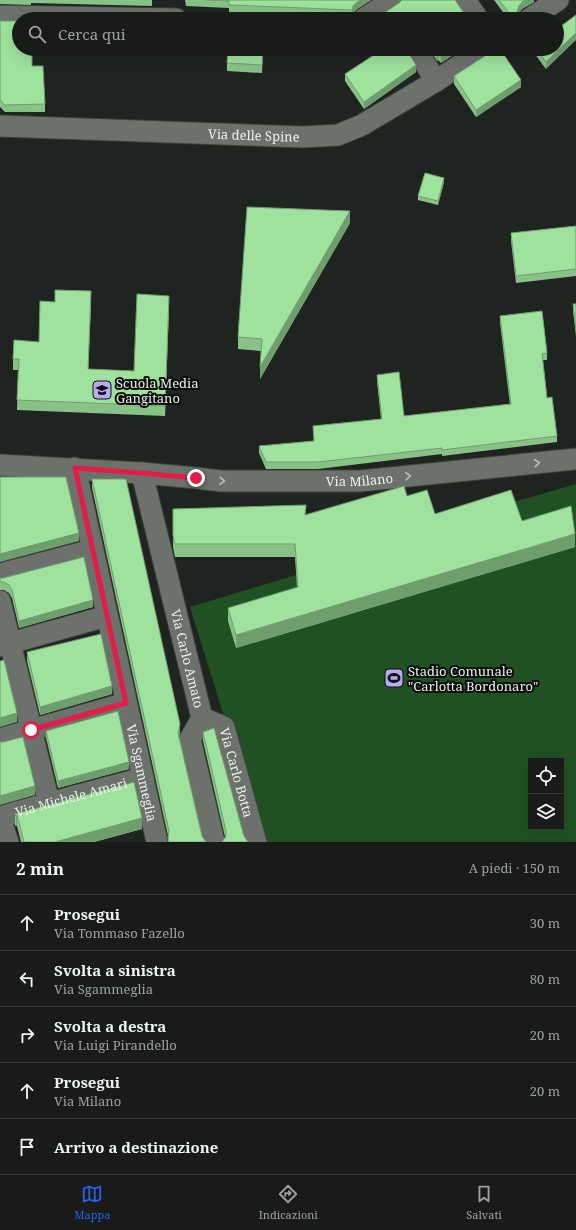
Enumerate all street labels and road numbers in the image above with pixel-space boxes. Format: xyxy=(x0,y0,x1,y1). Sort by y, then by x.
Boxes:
street label: Via delle Spine xyxy=(208,125,300,146)
street label: Via Milano xyxy=(326,469,394,490)
street label: Via Carlo Amato xyxy=(167,607,208,710)
street label: Via Sgammeglia xyxy=(122,722,161,823)
street label: Via Carlo Botta xyxy=(216,726,258,820)
street label: Via Michele Amari xyxy=(13,774,129,821)

